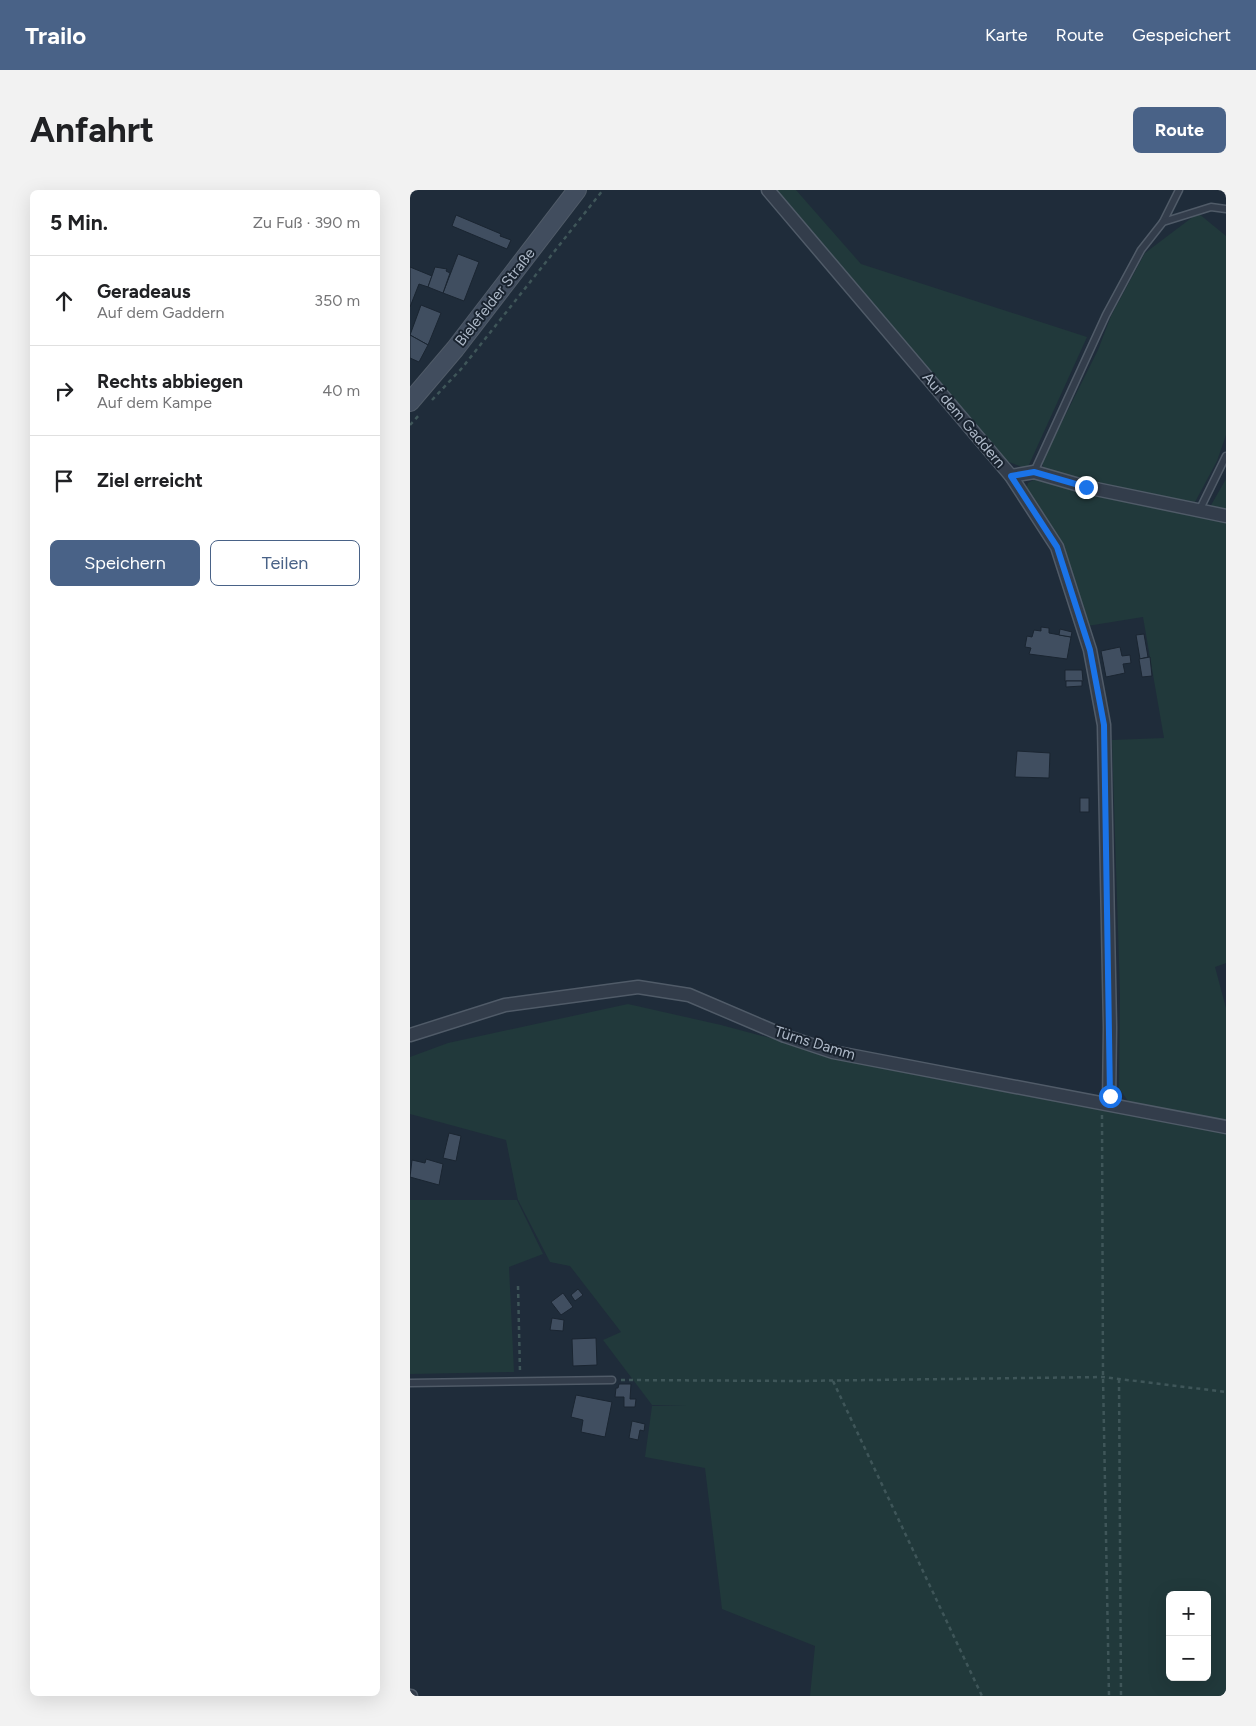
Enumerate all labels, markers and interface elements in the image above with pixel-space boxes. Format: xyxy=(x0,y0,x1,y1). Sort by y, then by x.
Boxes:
text: Trailo xyxy=(25,21,86,50)
text: Karte xyxy=(985,24,1028,46)
text: Route xyxy=(1056,24,1104,46)
text: Gespeichert xyxy=(1132,24,1231,46)
button: Route xyxy=(1133,107,1226,153)
text: Anfahrt xyxy=(30,109,154,151)
text: 5 Min. xyxy=(50,210,108,235)
text: Zu Fuß · 390 m xyxy=(253,213,360,232)
street label: Bielefelder Straße xyxy=(451,244,539,350)
text: Geradeaus xyxy=(97,280,191,303)
icon: ahead xyxy=(50,287,78,315)
text: 350 m xyxy=(314,291,360,310)
text: Auf dem Gaddern xyxy=(97,303,224,322)
street label: Auf dem Gaddern xyxy=(919,368,1009,472)
text: Rechts abbiegen xyxy=(97,370,243,393)
icon: right xyxy=(50,377,78,405)
text: 40 m xyxy=(322,381,360,400)
text: Auf dem Kampe xyxy=(97,393,212,412)
icon: arrive xyxy=(50,467,78,495)
text: Ziel erreicht xyxy=(97,469,203,492)
route end xyxy=(1075,476,1098,499)
button: Speichern xyxy=(50,540,200,586)
button: Teilen xyxy=(210,540,360,586)
street label: Türns Damm xyxy=(772,1022,858,1064)
route start xyxy=(1099,1085,1122,1108)
map controls xyxy=(1166,1591,1211,1681)
button: + xyxy=(1166,1591,1211,1636)
button: − xyxy=(1166,1636,1211,1681)

